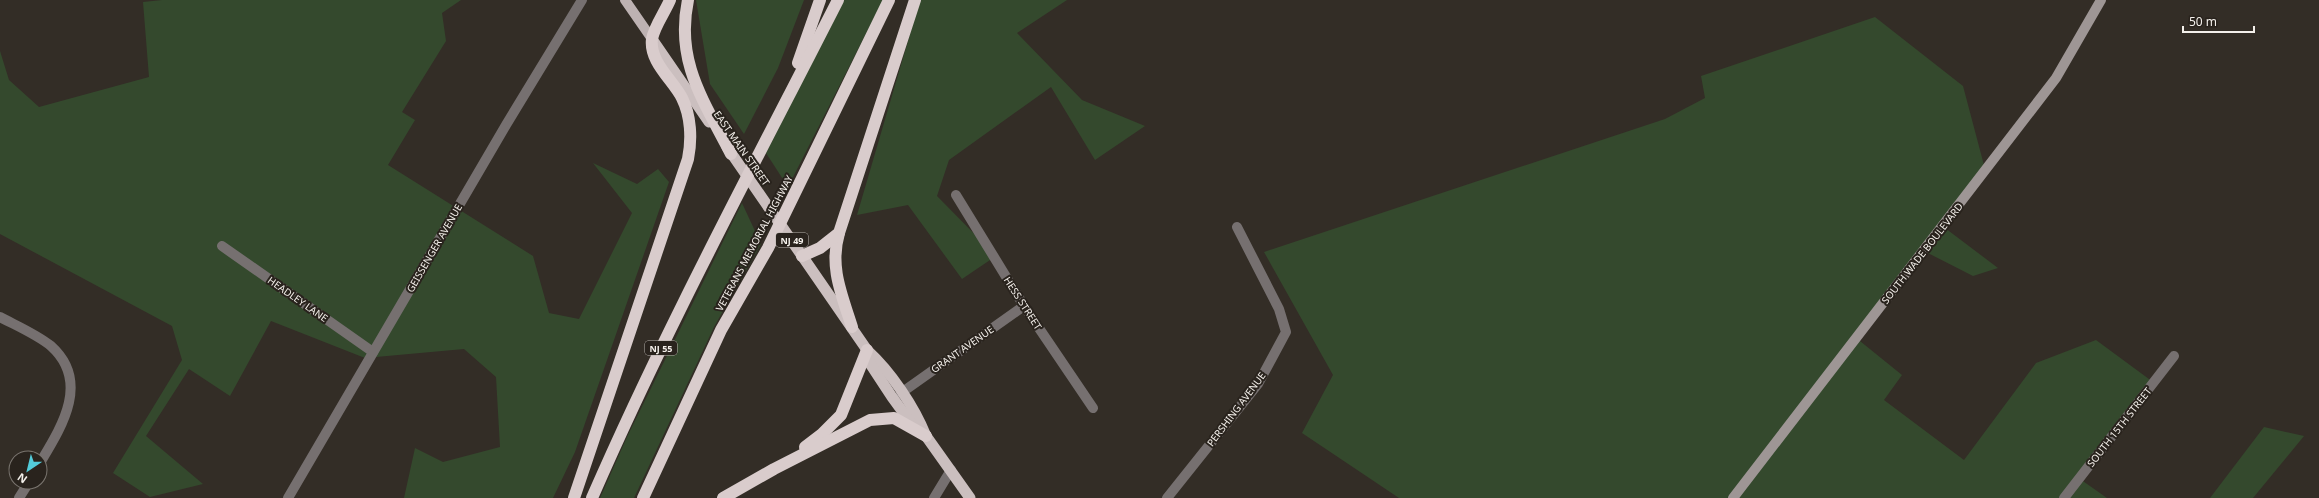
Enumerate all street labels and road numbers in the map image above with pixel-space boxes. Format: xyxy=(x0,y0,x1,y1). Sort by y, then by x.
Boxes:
street label: EAST MAIN STREET xyxy=(711,108,773,189)
street label: VETERANS MEMORIAL HIGHWAY xyxy=(712,172,796,313)
street label: SOUTH WADE BOULEVARD xyxy=(1878,199,1966,307)
street label: GEISSENGER AVENUE xyxy=(403,201,465,295)
road number: NJ 49 xyxy=(776,233,808,247)
street label: HEADLEY LANE xyxy=(265,273,331,325)
street label: HESS STREET xyxy=(1001,274,1046,333)
street label: GRANT AVENUE xyxy=(928,322,996,376)
road number: NJ 55 xyxy=(645,341,677,355)
street label: PERSHING AVENUE xyxy=(1203,369,1269,449)
street label: SOUTH 15TH STREET xyxy=(2084,384,2155,470)

